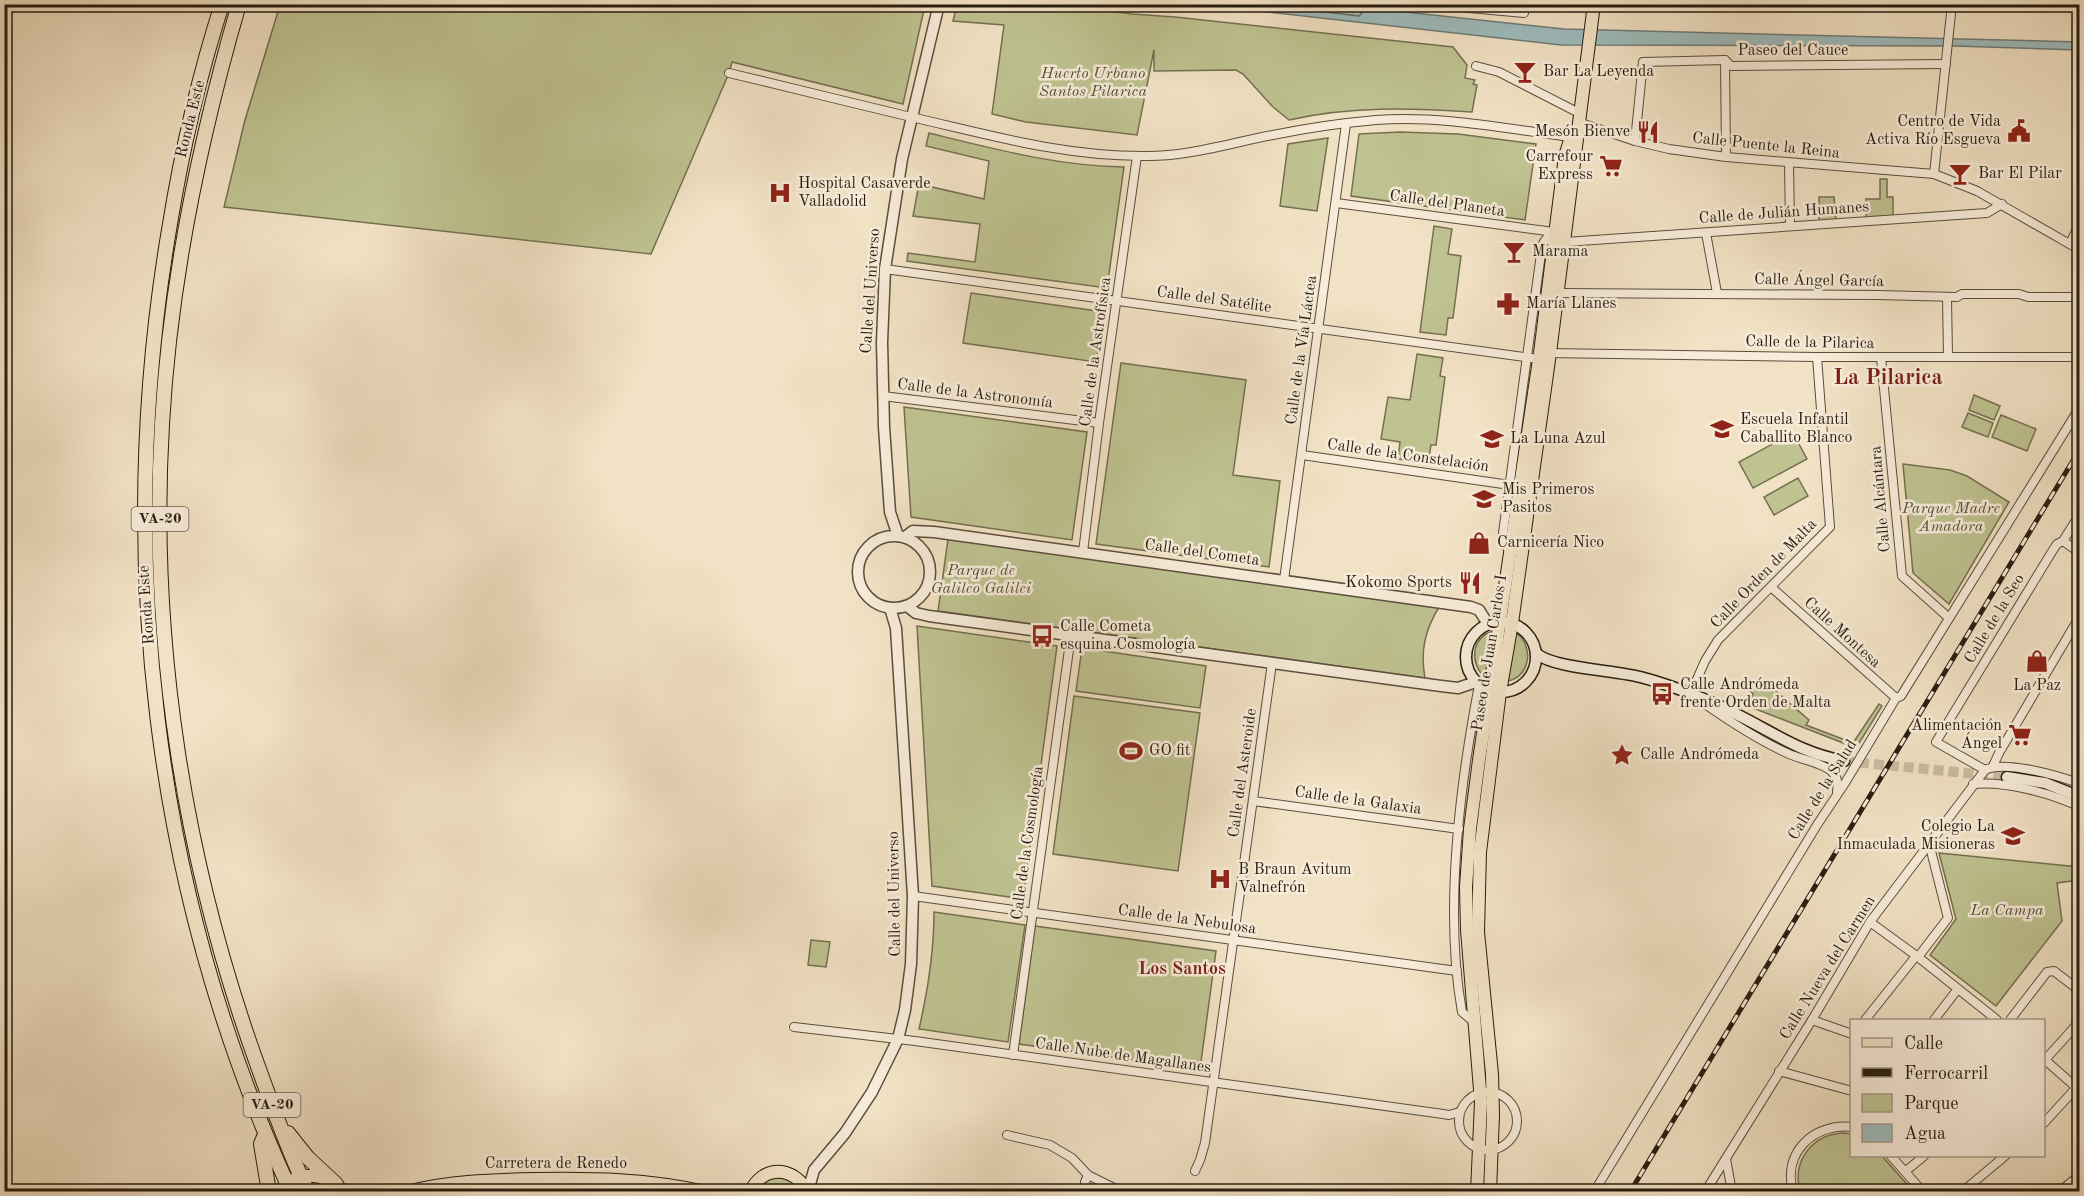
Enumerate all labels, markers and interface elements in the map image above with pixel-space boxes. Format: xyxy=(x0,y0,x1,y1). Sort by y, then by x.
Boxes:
street label: Paseo del Cauce xyxy=(1738,43,1848,59)
bar icon: Bar La Leyenda xyxy=(1512,59,1538,85)
place label: Bar La Leyenda xyxy=(1543,64,1654,80)
park label: Huerto Urbano Santos Pilarica xyxy=(1039,66,1147,100)
street label: Ronda Este xyxy=(174,78,208,160)
place label: Centro de Vida Activa Río Esgueva xyxy=(1865,114,2001,148)
public building icon: Centro de Vida Activa Río Esgueva xyxy=(2006,118,2032,144)
restaurant icon: Mesón Bienve xyxy=(1635,119,1661,145)
place label: Mesón Bienve xyxy=(1535,124,1630,140)
street label: Calle Puente la Reina xyxy=(1691,130,1841,162)
place label: Carrefour Express xyxy=(1526,149,1593,183)
supermarket icon: Carrefour Express xyxy=(1598,153,1624,179)
bar icon: Bar El Pilar xyxy=(1947,161,1973,187)
place label: Bar El Pilar xyxy=(1978,166,2062,182)
place label: Hospital Casaverde Valladolid xyxy=(798,176,931,210)
hospital icon: Hospital Casaverde Valladolid xyxy=(767,180,793,206)
street label: Calle del Planeta xyxy=(1388,188,1506,220)
street label: Calle de Julián Humanes xyxy=(1698,199,1870,227)
street label: Calle del Universo xyxy=(859,228,883,354)
bar icon: Marama xyxy=(1501,239,1527,265)
place label: Marama xyxy=(1532,244,1588,260)
street label: Calle Ángel García xyxy=(1754,268,1884,290)
street label: Calle de la Vía Láctea xyxy=(1284,274,1320,426)
street label: Calle de la Astrofísica xyxy=(1078,276,1114,428)
street label: Calle del Satélite xyxy=(1155,284,1273,316)
pharmacy icon: María Llanes xyxy=(1495,291,1521,317)
place label: María Llanes xyxy=(1526,296,1617,312)
street label: Calle de la Pilarica xyxy=(1745,334,1875,352)
district label: La Pilarica xyxy=(1833,367,1943,389)
street label: Calle de la Astronomía xyxy=(896,377,1054,412)
place label: Escuela Infantil Caballito Blanco xyxy=(1740,412,1853,446)
school or university icon: Escuela Infantil Caballito Blanco xyxy=(1709,416,1735,442)
school or university icon: La Luna Azul xyxy=(1479,426,1505,452)
place label: La Luna Azul xyxy=(1510,431,1606,447)
street label: Calle de la Constelación xyxy=(1326,437,1490,475)
street label: Calle Alcántara xyxy=(1868,445,1894,553)
place label: Mis Primeros Pasitos xyxy=(1502,482,1594,516)
school or university icon: Mis Primeros Pasitos xyxy=(1471,486,1497,512)
park label: Parque Madre Amadora xyxy=(1901,501,2000,535)
road number: VA-20 xyxy=(132,507,188,531)
street label: Calle Orden de Malta xyxy=(1708,516,1820,632)
shop icon: Carnicería Nico xyxy=(1466,530,1492,556)
place label: Carnicería Nico xyxy=(1497,535,1604,551)
street label: Calle del Cometa xyxy=(1144,537,1261,569)
park label: Parque de Galileo Galilei xyxy=(931,563,1032,597)
street label: Ronda Este xyxy=(136,565,158,645)
restaurant icon: Kokomo Sports xyxy=(1457,570,1483,596)
street label: Calle de la Seo xyxy=(1962,571,2028,667)
street label: Paseo de Juan Carlos I xyxy=(1470,574,1510,732)
place label: Kokomo Sports xyxy=(1345,575,1452,591)
street label: Calle Montesa xyxy=(1801,595,1883,671)
place label: Calle Cometa esquina Cosmología xyxy=(1060,619,1196,653)
bus stop icon: Calle Cometa esquina Cosmología xyxy=(1029,623,1055,649)
shop icon: La Paz xyxy=(2024,648,2050,674)
place label: Calle Andrómeda frente Orden de Malta xyxy=(1680,677,1831,711)
place label: La Paz xyxy=(2013,678,2061,694)
bus stop icon: Calle Andrómeda frente Orden de Malta xyxy=(1649,681,1675,707)
street label: Calle del Asteroide xyxy=(1226,707,1260,839)
place label: Alimentación Ángel xyxy=(1911,718,2002,752)
supermarket icon: Alimentación Ángel xyxy=(2007,722,2033,748)
street label: Calle de la Salud xyxy=(1786,737,1860,843)
sports icon: GO fit xyxy=(1118,738,1144,764)
place icon: Calle Andrómeda xyxy=(1609,742,1635,768)
place label: GO fit xyxy=(1149,743,1191,759)
place label: Calle Andrómeda xyxy=(1640,747,1759,763)
street label: Calle de la Cosmología xyxy=(1009,765,1047,921)
street label: Calle de la Galaxia xyxy=(1293,784,1423,818)
place label: Colegio La Inmaculada Misioneras xyxy=(1837,819,1995,853)
school or university icon: Colegio La Inmaculada Misioneras xyxy=(2000,823,2026,849)
street label: Calle del Universo xyxy=(886,831,904,957)
place label: B Braun Avitum Valnefrón xyxy=(1238,862,1352,896)
hospital icon: B Braun Avitum Valnefrón xyxy=(1207,866,1233,892)
street label: Calle Nueva del Carmen xyxy=(1777,893,1879,1043)
street label: Calle de la Nebulosa xyxy=(1117,902,1257,938)
park label: La Campa xyxy=(1969,903,2044,919)
district label: Los Santos xyxy=(1138,960,1226,978)
legend xyxy=(1850,1019,2045,1157)
text: Calle xyxy=(1904,1035,1943,1053)
street label: Calle Nube de Magallanes xyxy=(1034,1036,1212,1076)
text: Ferrocarril xyxy=(1904,1065,1988,1083)
road number: VA-20 xyxy=(244,1093,300,1117)
text: Parque xyxy=(1904,1095,1959,1113)
text: Agua xyxy=(1904,1125,1946,1143)
street label: Carretera de Renedo xyxy=(485,1156,627,1172)

